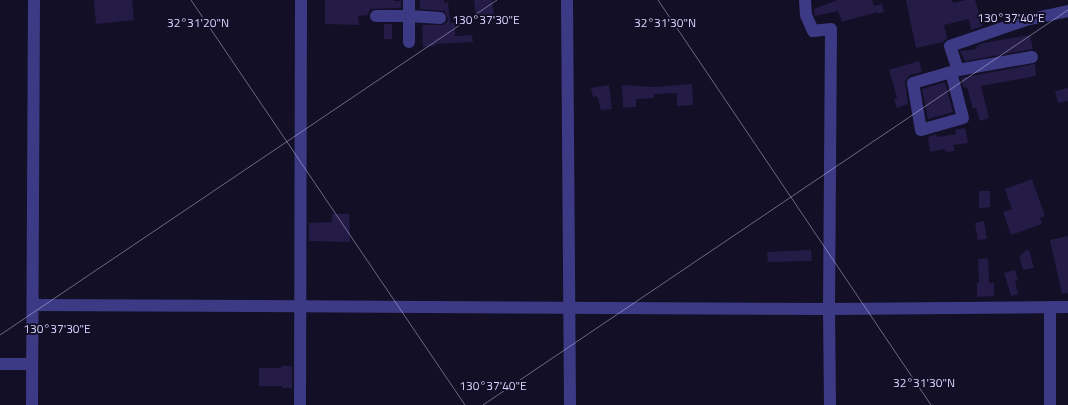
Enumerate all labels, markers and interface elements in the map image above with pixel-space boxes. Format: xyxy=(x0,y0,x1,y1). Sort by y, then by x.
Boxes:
text: 130°37'40"E xyxy=(977,8,1045,27)
text: 130°37'30"E xyxy=(452,10,520,29)
text: 32°31'20"N xyxy=(167,13,229,32)
text: 32°31'30"N xyxy=(634,13,696,32)
text: 130°37'30"E xyxy=(23,319,91,338)
text: 32°31'30"N xyxy=(893,373,955,392)
text: 130°37'40"E xyxy=(459,376,527,395)

